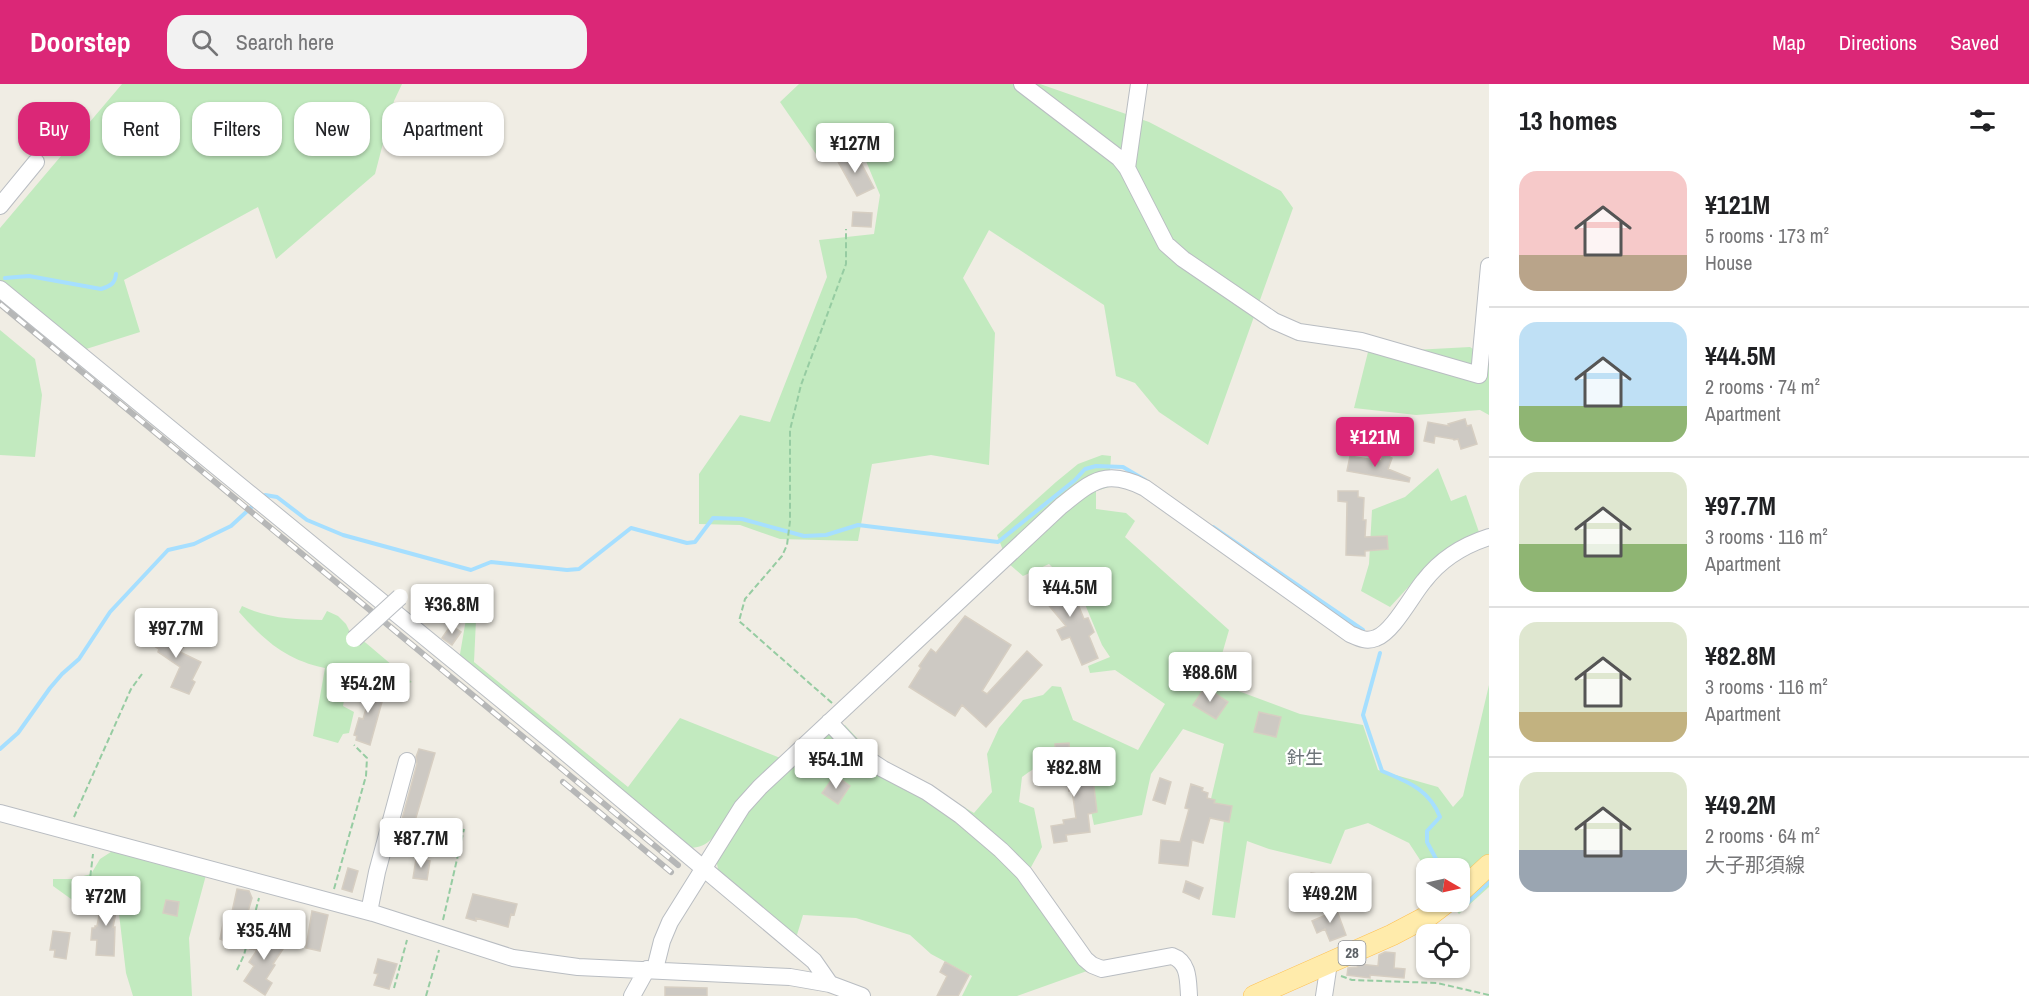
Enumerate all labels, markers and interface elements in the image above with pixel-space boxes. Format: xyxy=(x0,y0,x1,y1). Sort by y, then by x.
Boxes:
search box xyxy=(167,15,587,69)
text: Doorstep xyxy=(30,23,131,61)
icon: search xyxy=(188,26,221,59)
text: Search here xyxy=(236,27,334,57)
text: Map xyxy=(1772,28,1806,57)
text: Directions xyxy=(1839,28,1917,57)
text: Saved xyxy=(1950,28,1999,57)
chip: Buy xyxy=(18,102,90,156)
chip: Rent xyxy=(102,102,180,156)
chip: Filters xyxy=(192,102,282,156)
chip: New xyxy=(294,102,370,156)
chip: Apartment xyxy=(382,102,504,156)
text: 13 homes xyxy=(1519,103,1617,138)
icon: filters xyxy=(1966,104,1999,137)
pin: ¥127M xyxy=(813,123,897,174)
text: ¥127M xyxy=(830,129,880,156)
text: ¥121M xyxy=(1705,187,1770,222)
icon: home xyxy=(1567,195,1639,267)
text: 5 rooms · 173 m² xyxy=(1705,222,1829,249)
text: House xyxy=(1705,249,1752,276)
text: ¥44.5M xyxy=(1705,338,1776,373)
icon: home xyxy=(1567,346,1639,418)
text: 2 rooms · 74 m² xyxy=(1705,373,1820,400)
text: Apartment xyxy=(1705,400,1781,427)
pin: ¥121M xyxy=(1333,417,1417,468)
text: ¥121M xyxy=(1350,423,1400,450)
text: ¥97.7M xyxy=(1705,488,1776,523)
icon: home xyxy=(1567,496,1639,568)
text: 3 rooms · 116 m² xyxy=(1705,523,1828,550)
text: Apartment xyxy=(1705,550,1781,577)
pin: ¥44.5M xyxy=(1021,567,1119,618)
text: ¥44.5M xyxy=(1043,573,1097,600)
pin: ¥36.8M xyxy=(403,584,501,635)
text: ¥36.8M xyxy=(425,590,479,617)
pin: ¥97.7M xyxy=(127,608,225,659)
text: ¥97.7M xyxy=(149,614,203,641)
text: ¥82.8M xyxy=(1705,638,1776,673)
icon: home xyxy=(1567,646,1639,718)
pin: ¥88.6M xyxy=(1161,652,1259,703)
text: ¥88.6M xyxy=(1183,658,1237,685)
pin: ¥54.2M xyxy=(319,663,417,714)
text: ¥54.2M xyxy=(341,669,395,696)
text: 3 rooms · 116 m² xyxy=(1705,673,1828,700)
text: Apartment xyxy=(1705,700,1781,727)
pin: ¥54.1M xyxy=(787,739,885,790)
text: ¥54.1M xyxy=(809,745,863,772)
district label: 針生 xyxy=(1287,745,1323,770)
pin: ¥82.8M xyxy=(1025,747,1123,798)
text: ¥82.8M xyxy=(1047,753,1101,780)
text: ¥49.2M xyxy=(1705,787,1776,822)
icon: home xyxy=(1567,796,1639,868)
pin: ¥87.7M xyxy=(372,818,470,869)
text: 2 rooms · 64 m² xyxy=(1705,822,1820,849)
text: ¥87.7M xyxy=(394,824,448,851)
text: 大子那須線 xyxy=(1705,851,1805,878)
north arrow xyxy=(1416,858,1470,912)
map controls xyxy=(1416,858,1470,978)
pin: ¥49.2M xyxy=(1281,873,1379,924)
pin: ¥72M xyxy=(70,876,142,927)
text: ¥49.2M xyxy=(1303,879,1357,906)
text: ¥72M xyxy=(85,882,127,909)
pin: ¥35.4M xyxy=(215,910,313,961)
text: ¥35.4M xyxy=(237,916,291,943)
button: locate xyxy=(1416,924,1470,978)
road number: 28 xyxy=(1338,941,1366,965)

